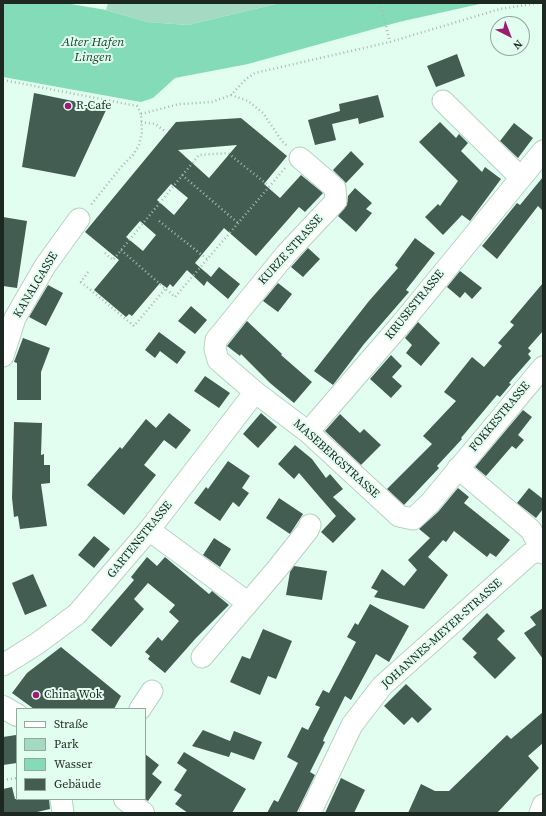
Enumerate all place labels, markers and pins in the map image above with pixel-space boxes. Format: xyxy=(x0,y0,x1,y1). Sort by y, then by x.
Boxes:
place label: R-Cafe xyxy=(76,99,111,113)
marker: R-Cafe xyxy=(63,101,73,111)
place label: China Wok xyxy=(44,688,102,702)
marker: China Wok xyxy=(31,690,41,700)

